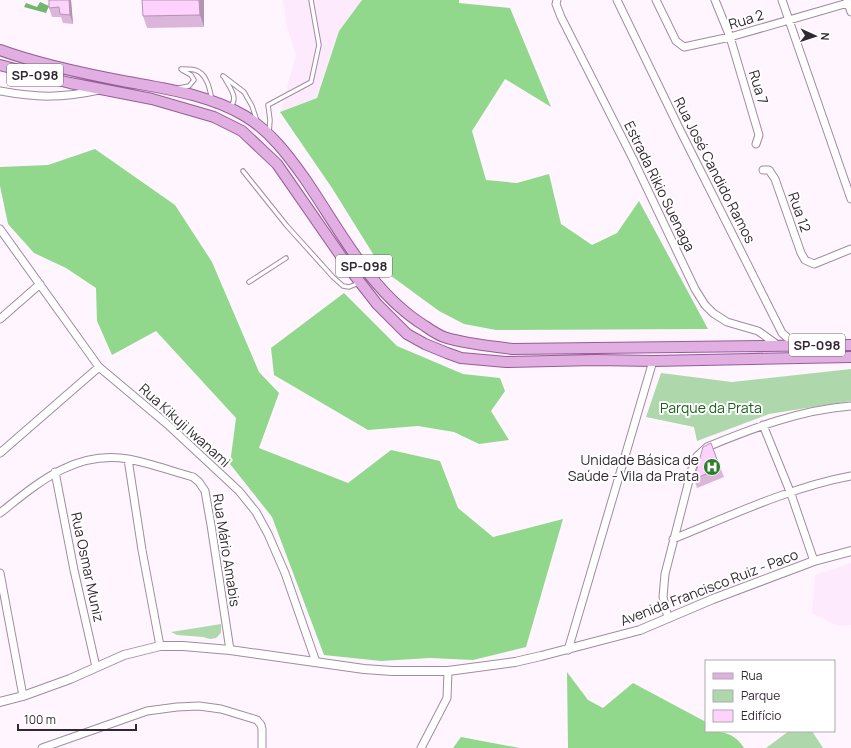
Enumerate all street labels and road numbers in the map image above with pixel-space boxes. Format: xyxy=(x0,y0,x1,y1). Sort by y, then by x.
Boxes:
street label: Rua 2 xyxy=(726,5,766,33)
road number: SP-098 xyxy=(7,64,63,86)
street label: Rua 7 xyxy=(745,68,773,106)
street label: Rua José Candido Ramos xyxy=(670,94,760,246)
street label: Estrada Rikio Suenaga xyxy=(620,118,700,254)
street label: Rua 12 xyxy=(784,189,816,235)
road number: SP-098 xyxy=(336,255,392,277)
road number: SP-098 xyxy=(789,334,845,356)
street label: Rua Kikuji Iwanami xyxy=(135,379,235,471)
street label: Rua Mário Amabis xyxy=(209,492,245,608)
street label: Rua Osmar Muniz xyxy=(67,510,109,624)
street label: Avenida Francisco Ruiz - Paco xyxy=(617,544,801,630)

